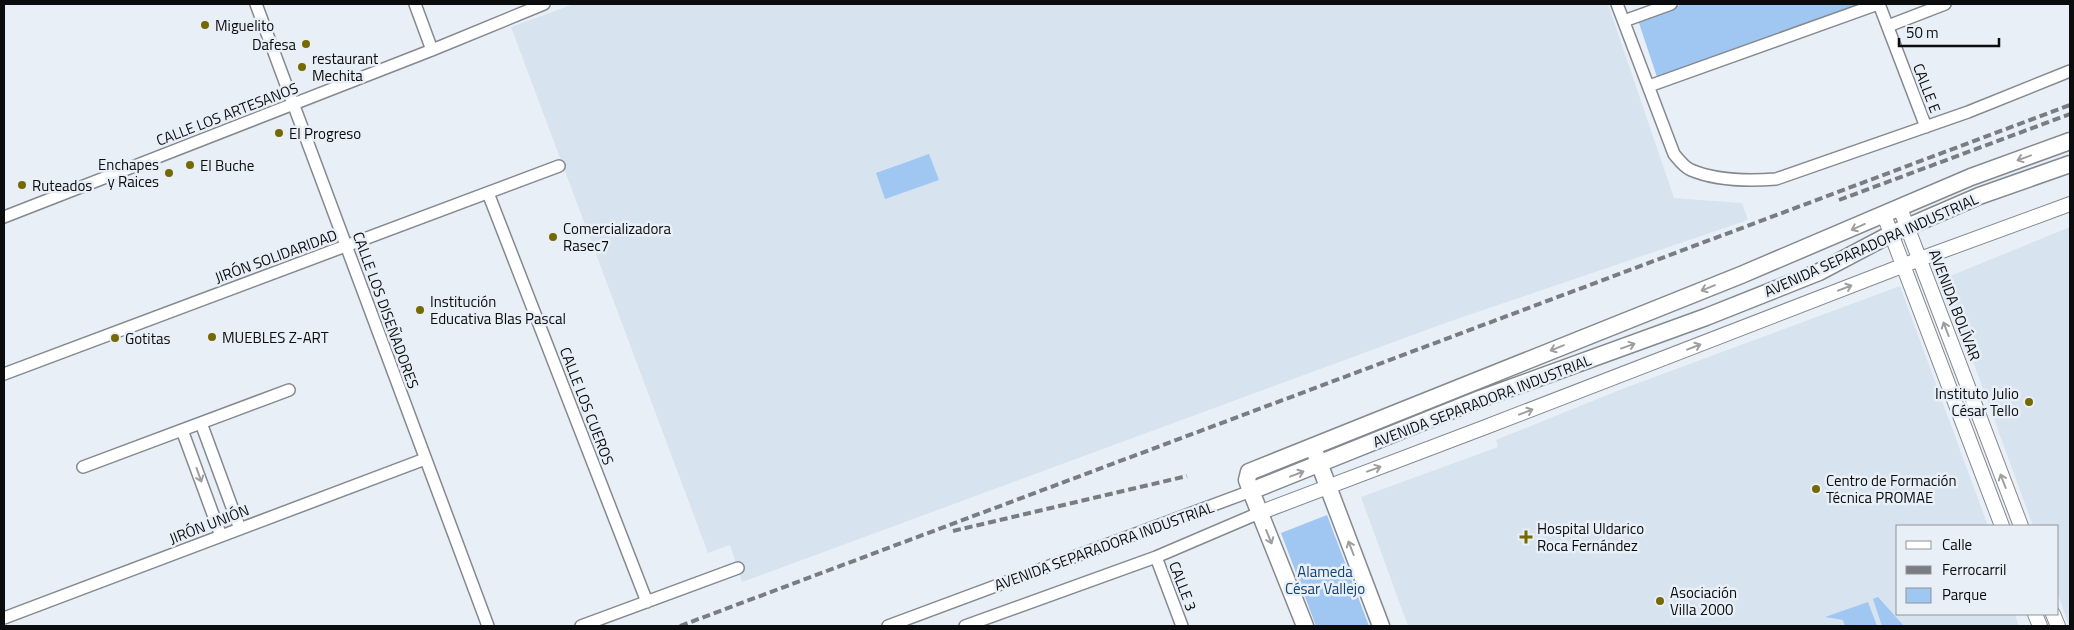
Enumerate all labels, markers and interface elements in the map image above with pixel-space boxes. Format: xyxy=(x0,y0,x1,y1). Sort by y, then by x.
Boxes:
place label: Miguelito xyxy=(215,14,274,37)
scale bar xyxy=(1899,15,1999,47)
marker: Miguelito xyxy=(199,19,211,31)
text: 50 m xyxy=(1906,21,1939,44)
place label: Dafesa xyxy=(252,33,296,56)
marker: Dafesa xyxy=(300,38,312,50)
place label: restaurant Mechita xyxy=(312,47,379,87)
street label: CALLE E xyxy=(1907,60,1947,116)
marker: restaurant Mechita xyxy=(296,61,308,73)
street label: CALLE LOS ARTESANOS xyxy=(153,76,301,152)
place label: El Progreso xyxy=(289,122,361,145)
marker: El Progreso xyxy=(273,127,285,139)
place label: Enchapes y Raices xyxy=(98,153,159,193)
place label: El Buche xyxy=(200,154,254,177)
one-way arrow xyxy=(2017,154,2033,163)
marker: El Buche xyxy=(184,159,196,171)
marker: Enchapes y Raices xyxy=(163,167,175,179)
place label: Ruteados xyxy=(32,174,92,197)
marker: Ruteados xyxy=(16,179,28,191)
street label: AVENIDA SEPARADORA INDUSTRIAL xyxy=(1760,187,1982,303)
place label: Comercializadora Rasec7 xyxy=(563,217,672,257)
one-way arrow xyxy=(1851,222,1866,232)
street label: JIRÓN SOLIDARIDAD xyxy=(211,223,341,289)
street label: CALLE LOS DISEÑADORES xyxy=(347,228,425,392)
marker: Comercializadora Rasec7 xyxy=(547,231,559,243)
street label: AVENIDA BOLÍVAR xyxy=(1923,246,1987,364)
one-way arrow xyxy=(1837,283,1852,292)
one-way arrow xyxy=(1701,284,1716,293)
place label: Institución Educativa Blas Pascal xyxy=(430,290,566,330)
marker: Institución Educativa Blas Pascal xyxy=(414,304,426,316)
one-way arrow xyxy=(1941,321,1950,337)
place label: MUEBLES Z-ART xyxy=(222,326,329,349)
place label: Gotitas xyxy=(125,327,170,350)
marker: MUEBLES Z-ART xyxy=(206,331,218,343)
marker: Gotitas xyxy=(109,332,121,344)
one-way arrow xyxy=(1619,341,1635,350)
one-way arrow xyxy=(1686,342,1701,351)
street label: CALLE LOS CUEROS xyxy=(554,344,620,468)
one-way arrow xyxy=(1550,344,1565,353)
street label: AVENIDA SEPARADORA INDUSTRIAL xyxy=(1370,349,1594,453)
place label: Instituto Julio César Tello xyxy=(1935,382,2019,422)
marker: Instituto Julio César Tello xyxy=(2023,396,2035,408)
one-way arrow xyxy=(1518,407,1533,416)
one-way arrow xyxy=(1366,464,1381,473)
one-way arrow xyxy=(195,467,204,483)
one-way arrow xyxy=(1288,469,1304,478)
place label: Centro de Formación Técnica PROMAE xyxy=(1826,469,1957,509)
one-way arrow xyxy=(1998,473,2007,489)
marker: Centro de Formación Técnica PROMAE xyxy=(1810,483,1822,495)
street label: AVENIDA SEPARADORA INDUSTRIAL xyxy=(991,495,1217,597)
street label: JIRÓN UNIÓN xyxy=(166,498,252,550)
place label: Hospital Uldarico Roca Fernández xyxy=(1537,517,1644,557)
legend xyxy=(1896,525,2059,615)
one-way arrow xyxy=(1265,529,1274,544)
marker: Hospital Uldarico Roca Fernández xyxy=(1519,530,1533,544)
text: Calle xyxy=(1942,533,1972,556)
one-way arrow xyxy=(1346,541,1355,556)
street label: CALLE 3 xyxy=(1163,558,1203,614)
text: Ferrocarril xyxy=(1942,558,2007,581)
park label: Alameda César Vallejo xyxy=(1285,560,1365,600)
place label: Asociación Villa 2000 xyxy=(1670,581,1737,621)
text: Parque xyxy=(1942,583,1987,606)
marker: Asociación Villa 2000 xyxy=(1654,595,1666,607)

